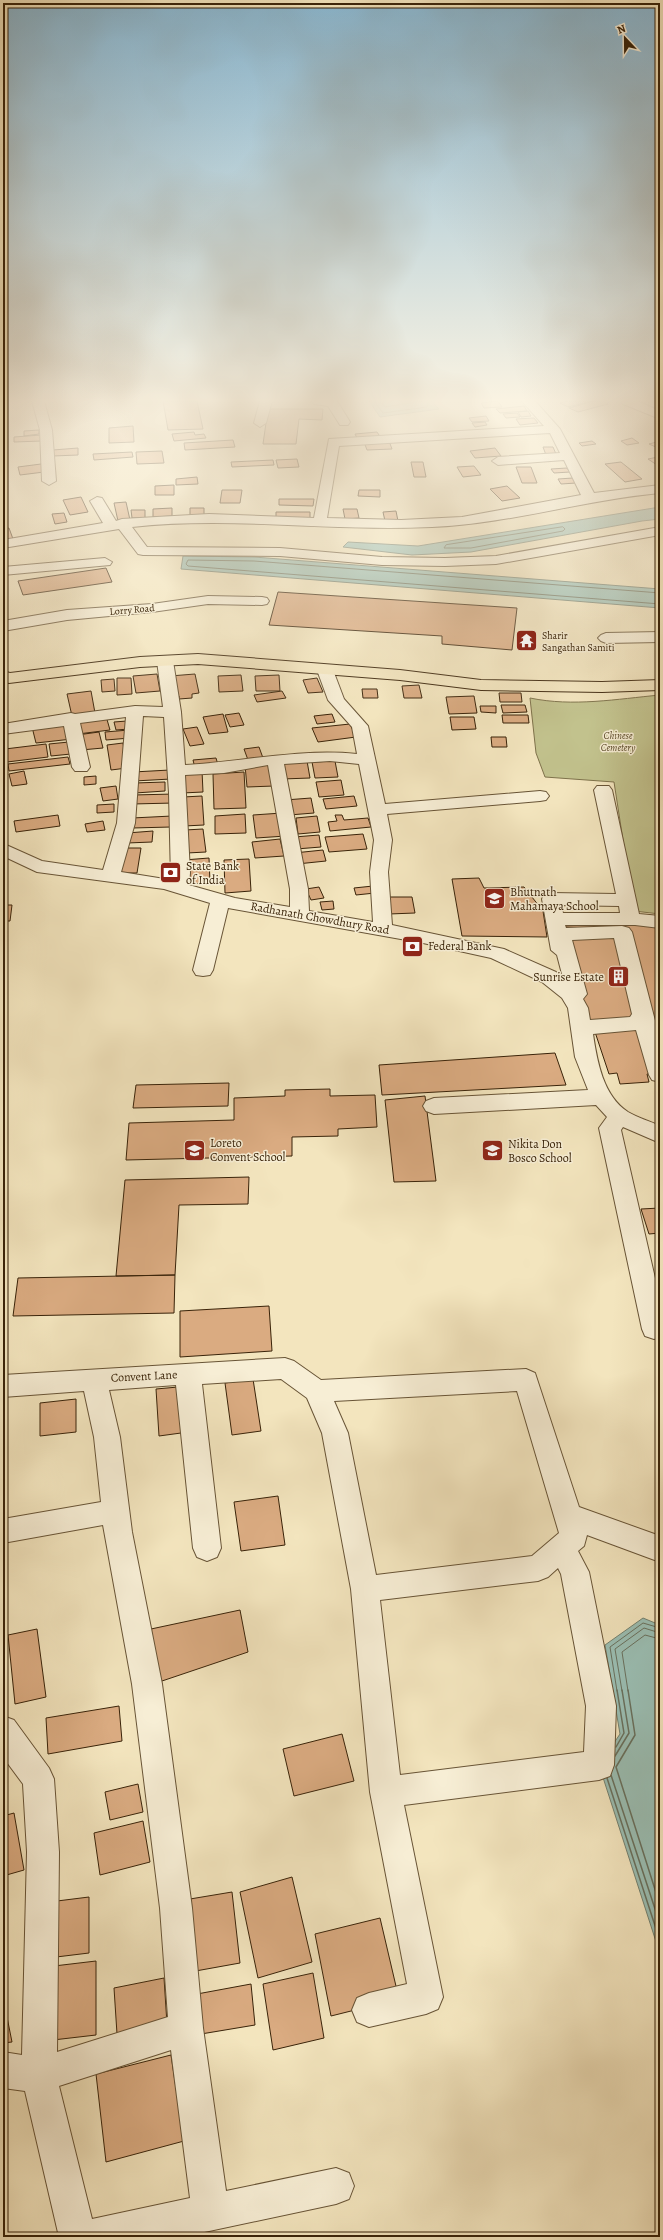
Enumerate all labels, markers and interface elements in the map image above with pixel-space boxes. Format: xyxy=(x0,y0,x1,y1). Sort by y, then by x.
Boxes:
north arrow xyxy=(605,18,645,58)
text: N xyxy=(615,21,628,38)
street label: Lorry Road xyxy=(109,601,156,618)
temple icon: Sharir Sangathan Samiti xyxy=(514,628,540,654)
place label: Sharir Sangathan Samiti xyxy=(542,629,615,654)
park label: Chinese Cemetery xyxy=(601,729,636,754)
place label: State Bank of India xyxy=(186,858,239,888)
bank icon: State Bank of India xyxy=(158,860,184,886)
place label: Bhutnath Mahamaya School xyxy=(510,884,599,914)
school or university icon: Bhutnath Mahamaya School xyxy=(482,886,508,912)
street label: Radhanath Chowdhury Road xyxy=(249,898,391,938)
bank icon: Federal Bank xyxy=(399,933,425,959)
place label: Federal Bank xyxy=(428,938,492,954)
building icon: Sunrise Estate xyxy=(606,964,632,990)
place label: Sunrise Estate xyxy=(533,969,604,985)
place label: Loreto Convent School xyxy=(210,1135,286,1165)
place label: Nikita Don Bosco School xyxy=(508,1136,572,1166)
school or university icon: Loreto Convent School xyxy=(181,1137,207,1163)
school or university icon: Nikita Don Bosco School xyxy=(479,1138,505,1164)
street label: Convent Lane xyxy=(110,1366,178,1386)

